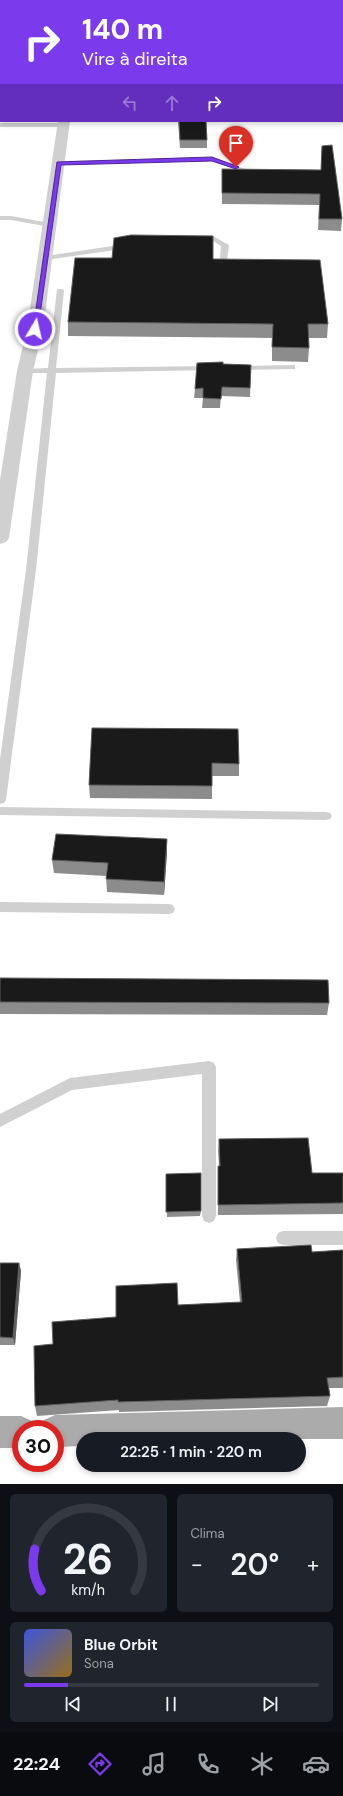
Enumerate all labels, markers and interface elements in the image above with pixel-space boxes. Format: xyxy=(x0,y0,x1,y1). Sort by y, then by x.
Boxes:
text: 140 m xyxy=(82,11,163,48)
icon: right xyxy=(16,16,68,68)
text: Vire à direita xyxy=(82,47,188,71)
icon: left xyxy=(119,92,141,114)
icon: ahead xyxy=(161,92,183,114)
icon: right xyxy=(203,92,225,114)
pin xyxy=(219,126,253,167)
icon: arrive xyxy=(225,132,247,154)
position arrow xyxy=(14,308,56,350)
speed limit sign: 30 xyxy=(12,1420,64,1472)
text: 22:25 · 1 min · 220 m xyxy=(120,1442,262,1462)
text: Clima xyxy=(191,1525,225,1542)
text: 26 xyxy=(63,1533,113,1587)
text: 20° xyxy=(230,1545,279,1584)
text: − xyxy=(191,1550,203,1579)
text: + xyxy=(307,1550,319,1579)
text: km/h xyxy=(71,1581,105,1599)
text: Blue Orbit xyxy=(84,1635,158,1655)
text: Sona xyxy=(84,1655,114,1672)
icon: previous xyxy=(62,1693,84,1715)
icon: pause xyxy=(160,1693,182,1715)
icon: next xyxy=(259,1693,281,1715)
icon: directions xyxy=(86,1750,114,1778)
icon: music xyxy=(140,1750,168,1778)
icon: phone xyxy=(194,1750,222,1778)
icon: climate xyxy=(248,1750,276,1778)
icon: car xyxy=(302,1750,330,1778)
text: 22:24 xyxy=(13,1752,60,1776)

